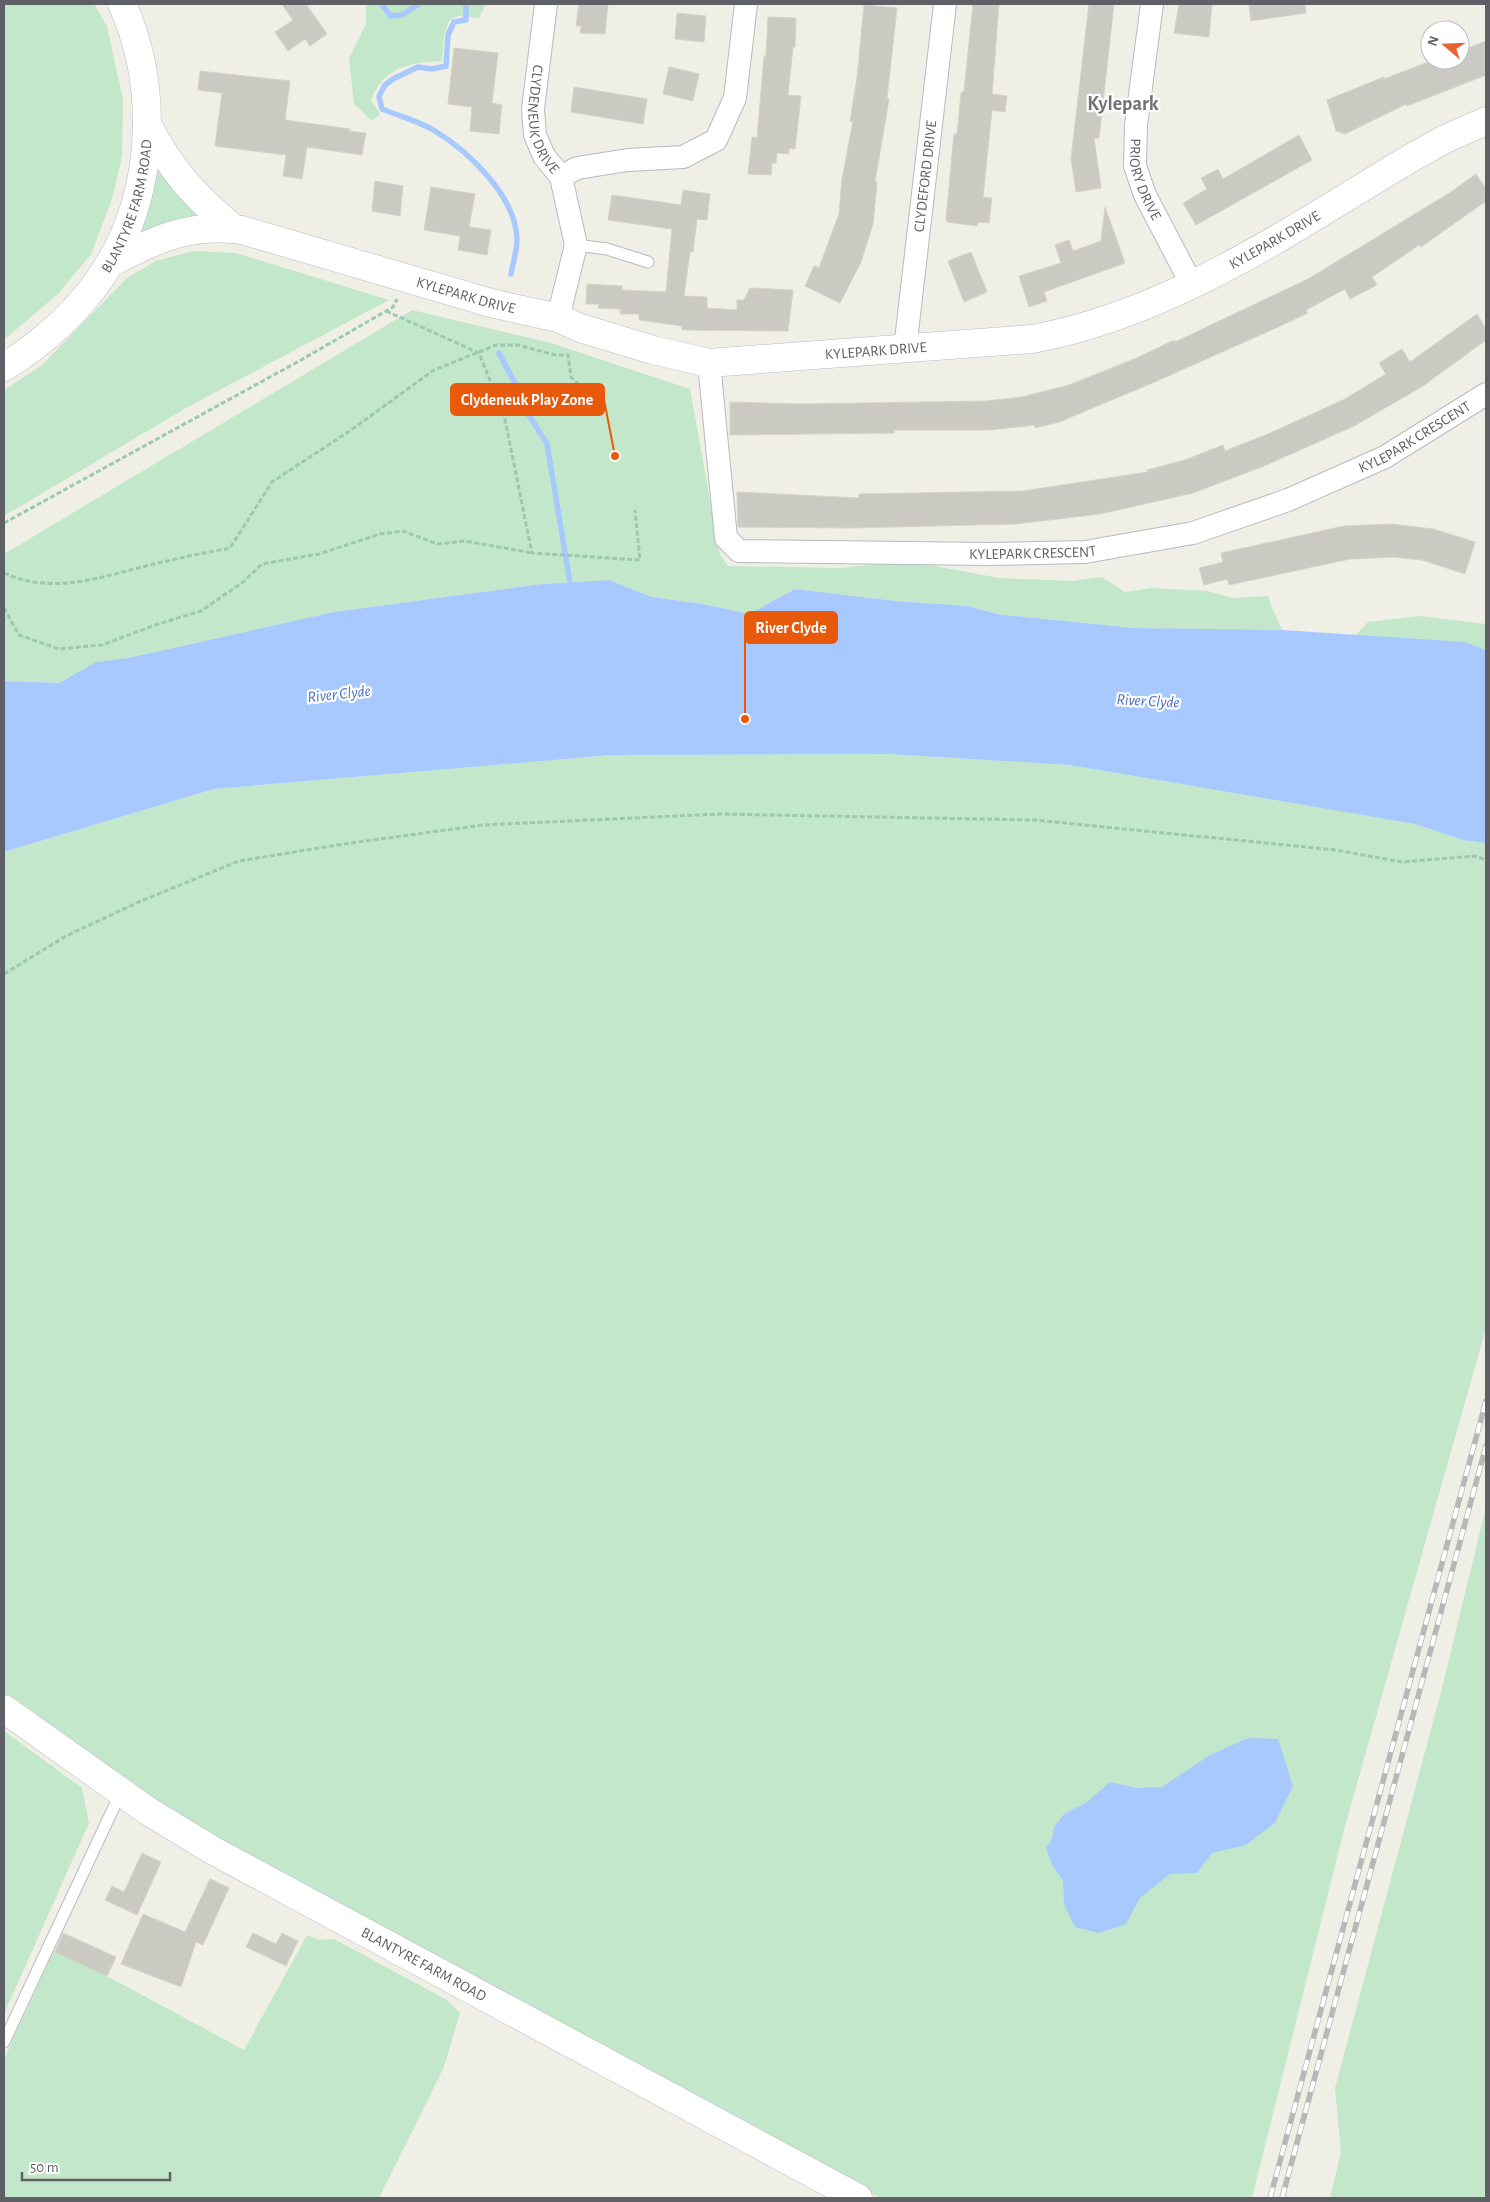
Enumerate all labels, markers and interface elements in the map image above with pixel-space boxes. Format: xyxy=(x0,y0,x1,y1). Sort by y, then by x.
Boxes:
north arrow xyxy=(1420,20,1470,70)
text: N xyxy=(1425,34,1442,48)
street label: CLYDENEUK DRIVE xyxy=(525,64,562,176)
district label: Kylepark xyxy=(1087,94,1159,114)
street label: CLYDEFORD DRIVE xyxy=(911,120,939,233)
street label: PRIORY DRIVE xyxy=(1127,138,1164,222)
street label: BLANTYRE FARM ROAD xyxy=(98,139,154,275)
street label: KYLEPARK DRIVE xyxy=(1227,208,1322,272)
street label: KYLEPARK DRIVE xyxy=(415,274,517,316)
street label: KYLEPARK DRIVE xyxy=(824,339,927,362)
callout: Clydeneuk Play Zone xyxy=(451,384,604,415)
text: Clydeneuk Play Zone xyxy=(461,392,594,409)
street label: KYLEPARK CRESCENT xyxy=(1356,398,1474,475)
street label: KYLEPARK CRESCENT xyxy=(969,543,1098,562)
callout: River Clyde xyxy=(745,612,837,643)
text: River Clyde xyxy=(755,620,827,637)
water label: River Clyde xyxy=(307,683,371,705)
water label: River Clyde xyxy=(1116,691,1180,711)
street label: BLANTYRE FARM ROAD xyxy=(359,1924,489,2004)
scale bar xyxy=(22,2150,170,2182)
text: 50 m xyxy=(30,2160,59,2175)

